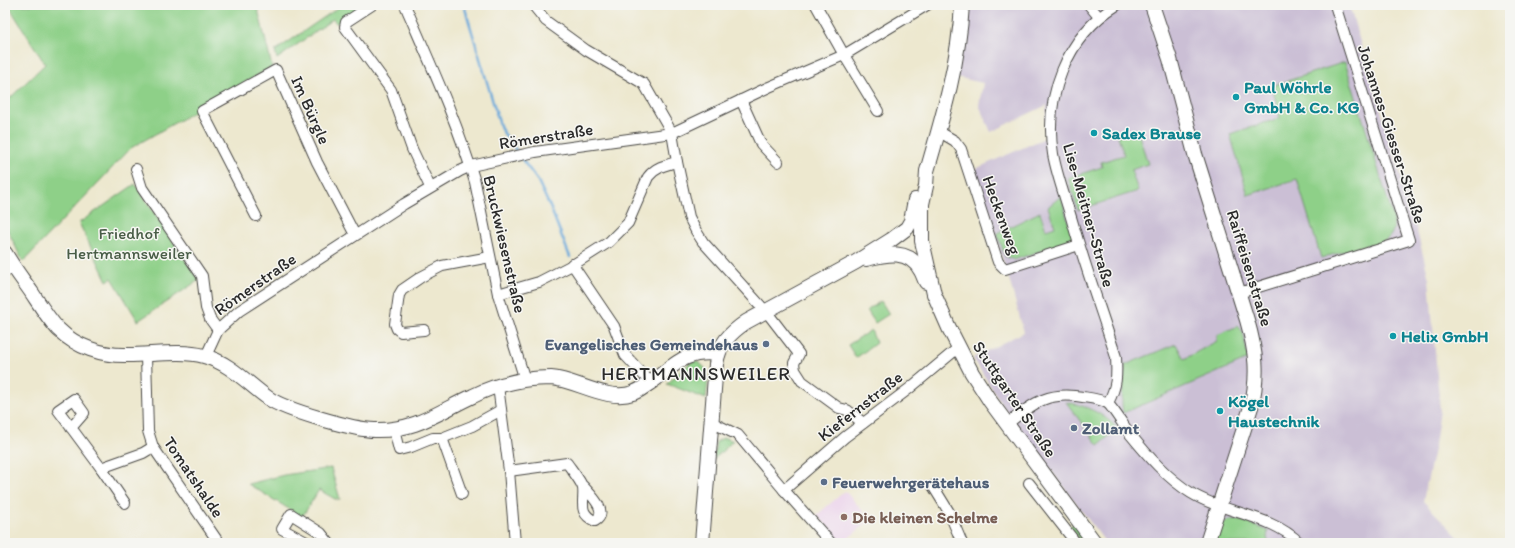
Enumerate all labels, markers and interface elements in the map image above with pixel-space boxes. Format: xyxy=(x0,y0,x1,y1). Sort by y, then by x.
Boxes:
street label: Johannes-Giesser-Straße xyxy=(1354,42,1430,226)
street label: Im Bürgle xyxy=(287,73,335,147)
place label: Paul Wöhrle GmbH & Co. KG xyxy=(1244,77,1360,117)
marker: Paul Wöhrle GmbH & Co. KG xyxy=(1231,92,1241,102)
street label: Römerstraße xyxy=(497,119,595,153)
place label: Sadex Brause xyxy=(1102,123,1201,143)
marker: Sadex Brause xyxy=(1089,128,1099,138)
street label: Lise-Meitner-Straße xyxy=(1059,140,1119,290)
street label: Bruckwiesenstraße xyxy=(479,173,531,315)
street label: Heckenweg xyxy=(978,173,1026,258)
street label: Raiffeisenstraße xyxy=(1223,207,1277,329)
park label: Friedhof Hertmannsweiler xyxy=(66,223,192,263)
street label: Römerstraße xyxy=(210,249,300,319)
place label: Helix GmbH xyxy=(1401,326,1489,346)
marker: Helix GmbH xyxy=(1388,331,1398,341)
place label: Evangelisches Gemeindehaus xyxy=(545,334,758,355)
street label: Stuttgarter Straße xyxy=(969,337,1061,461)
marker: Evangelisches Gemeindehaus xyxy=(761,339,771,349)
district label: HERTMANNSWEILER xyxy=(601,362,791,385)
street label: Kiefernstraße xyxy=(814,367,906,445)
place label: Kögel Haustechnik xyxy=(1228,391,1320,431)
marker: Kögel Haustechnik xyxy=(1215,406,1225,416)
place label: Zollamt xyxy=(1082,418,1140,438)
marker: Zollamt xyxy=(1069,423,1079,433)
street label: Tomatshalde xyxy=(160,433,228,521)
place label: Feuerwehrgerätehaus xyxy=(832,472,990,493)
marker: Feuerwehrgerätehaus xyxy=(819,477,829,487)
place label: Die kleinen Schelme xyxy=(852,507,998,527)
marker: Die kleinen Schelme xyxy=(839,512,849,522)

